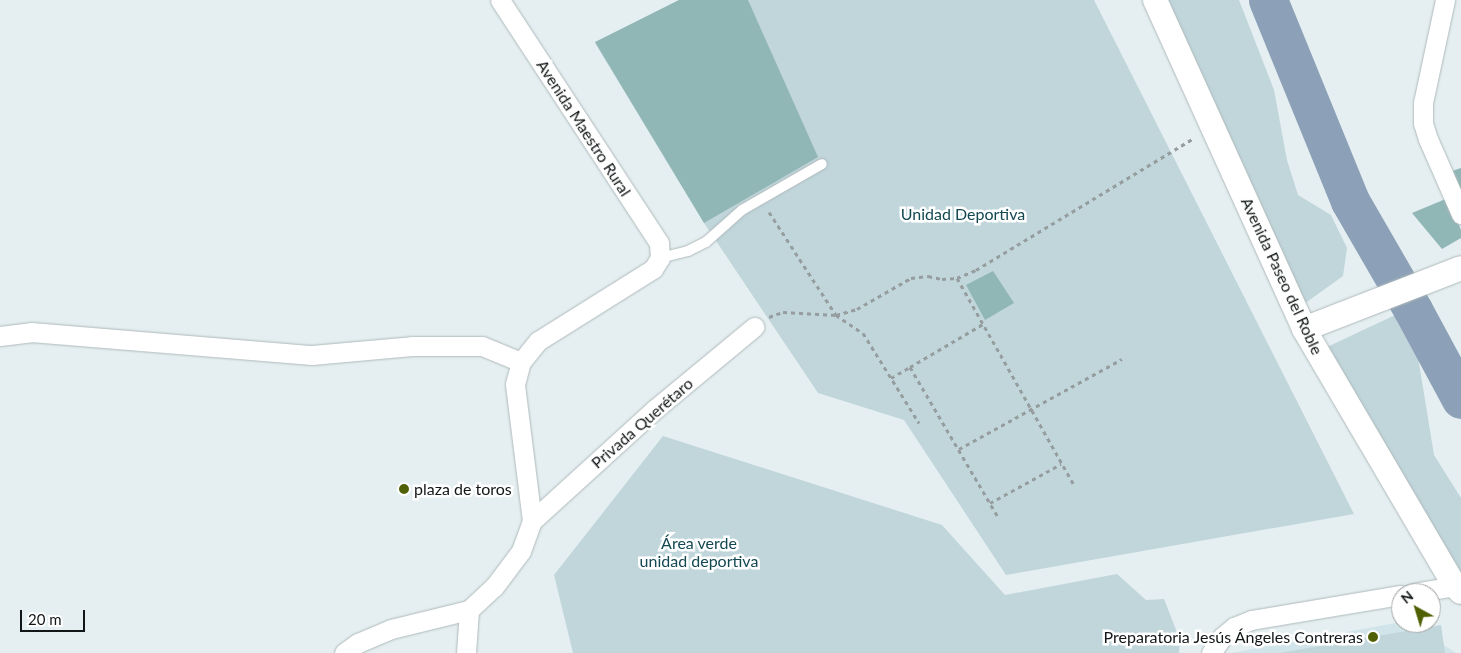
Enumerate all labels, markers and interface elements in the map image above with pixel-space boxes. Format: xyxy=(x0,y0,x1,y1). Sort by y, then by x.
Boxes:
street label: Avenida Maestro Rural xyxy=(533,56,635,200)
street label: Avenida Paseo del Roble xyxy=(1237,194,1327,358)
park label: Unidad Deportiva xyxy=(901,204,1025,224)
street label: Privada Querétaro xyxy=(587,374,697,472)
place label: plaza de toros xyxy=(414,479,512,499)
marker: plaza de toros xyxy=(398,483,410,495)
park label: Área verde unidad deportiva xyxy=(640,533,758,571)
north arrow xyxy=(1391,583,1441,633)
text: N xyxy=(1397,587,1416,607)
scale bar xyxy=(22,600,88,632)
text: 20 m xyxy=(28,610,62,628)
place label: Preparatoria Jesús Ángeles Contreras xyxy=(1103,627,1363,647)
marker: Preparatoria Jesús Ángeles Contreras xyxy=(1367,631,1379,643)

